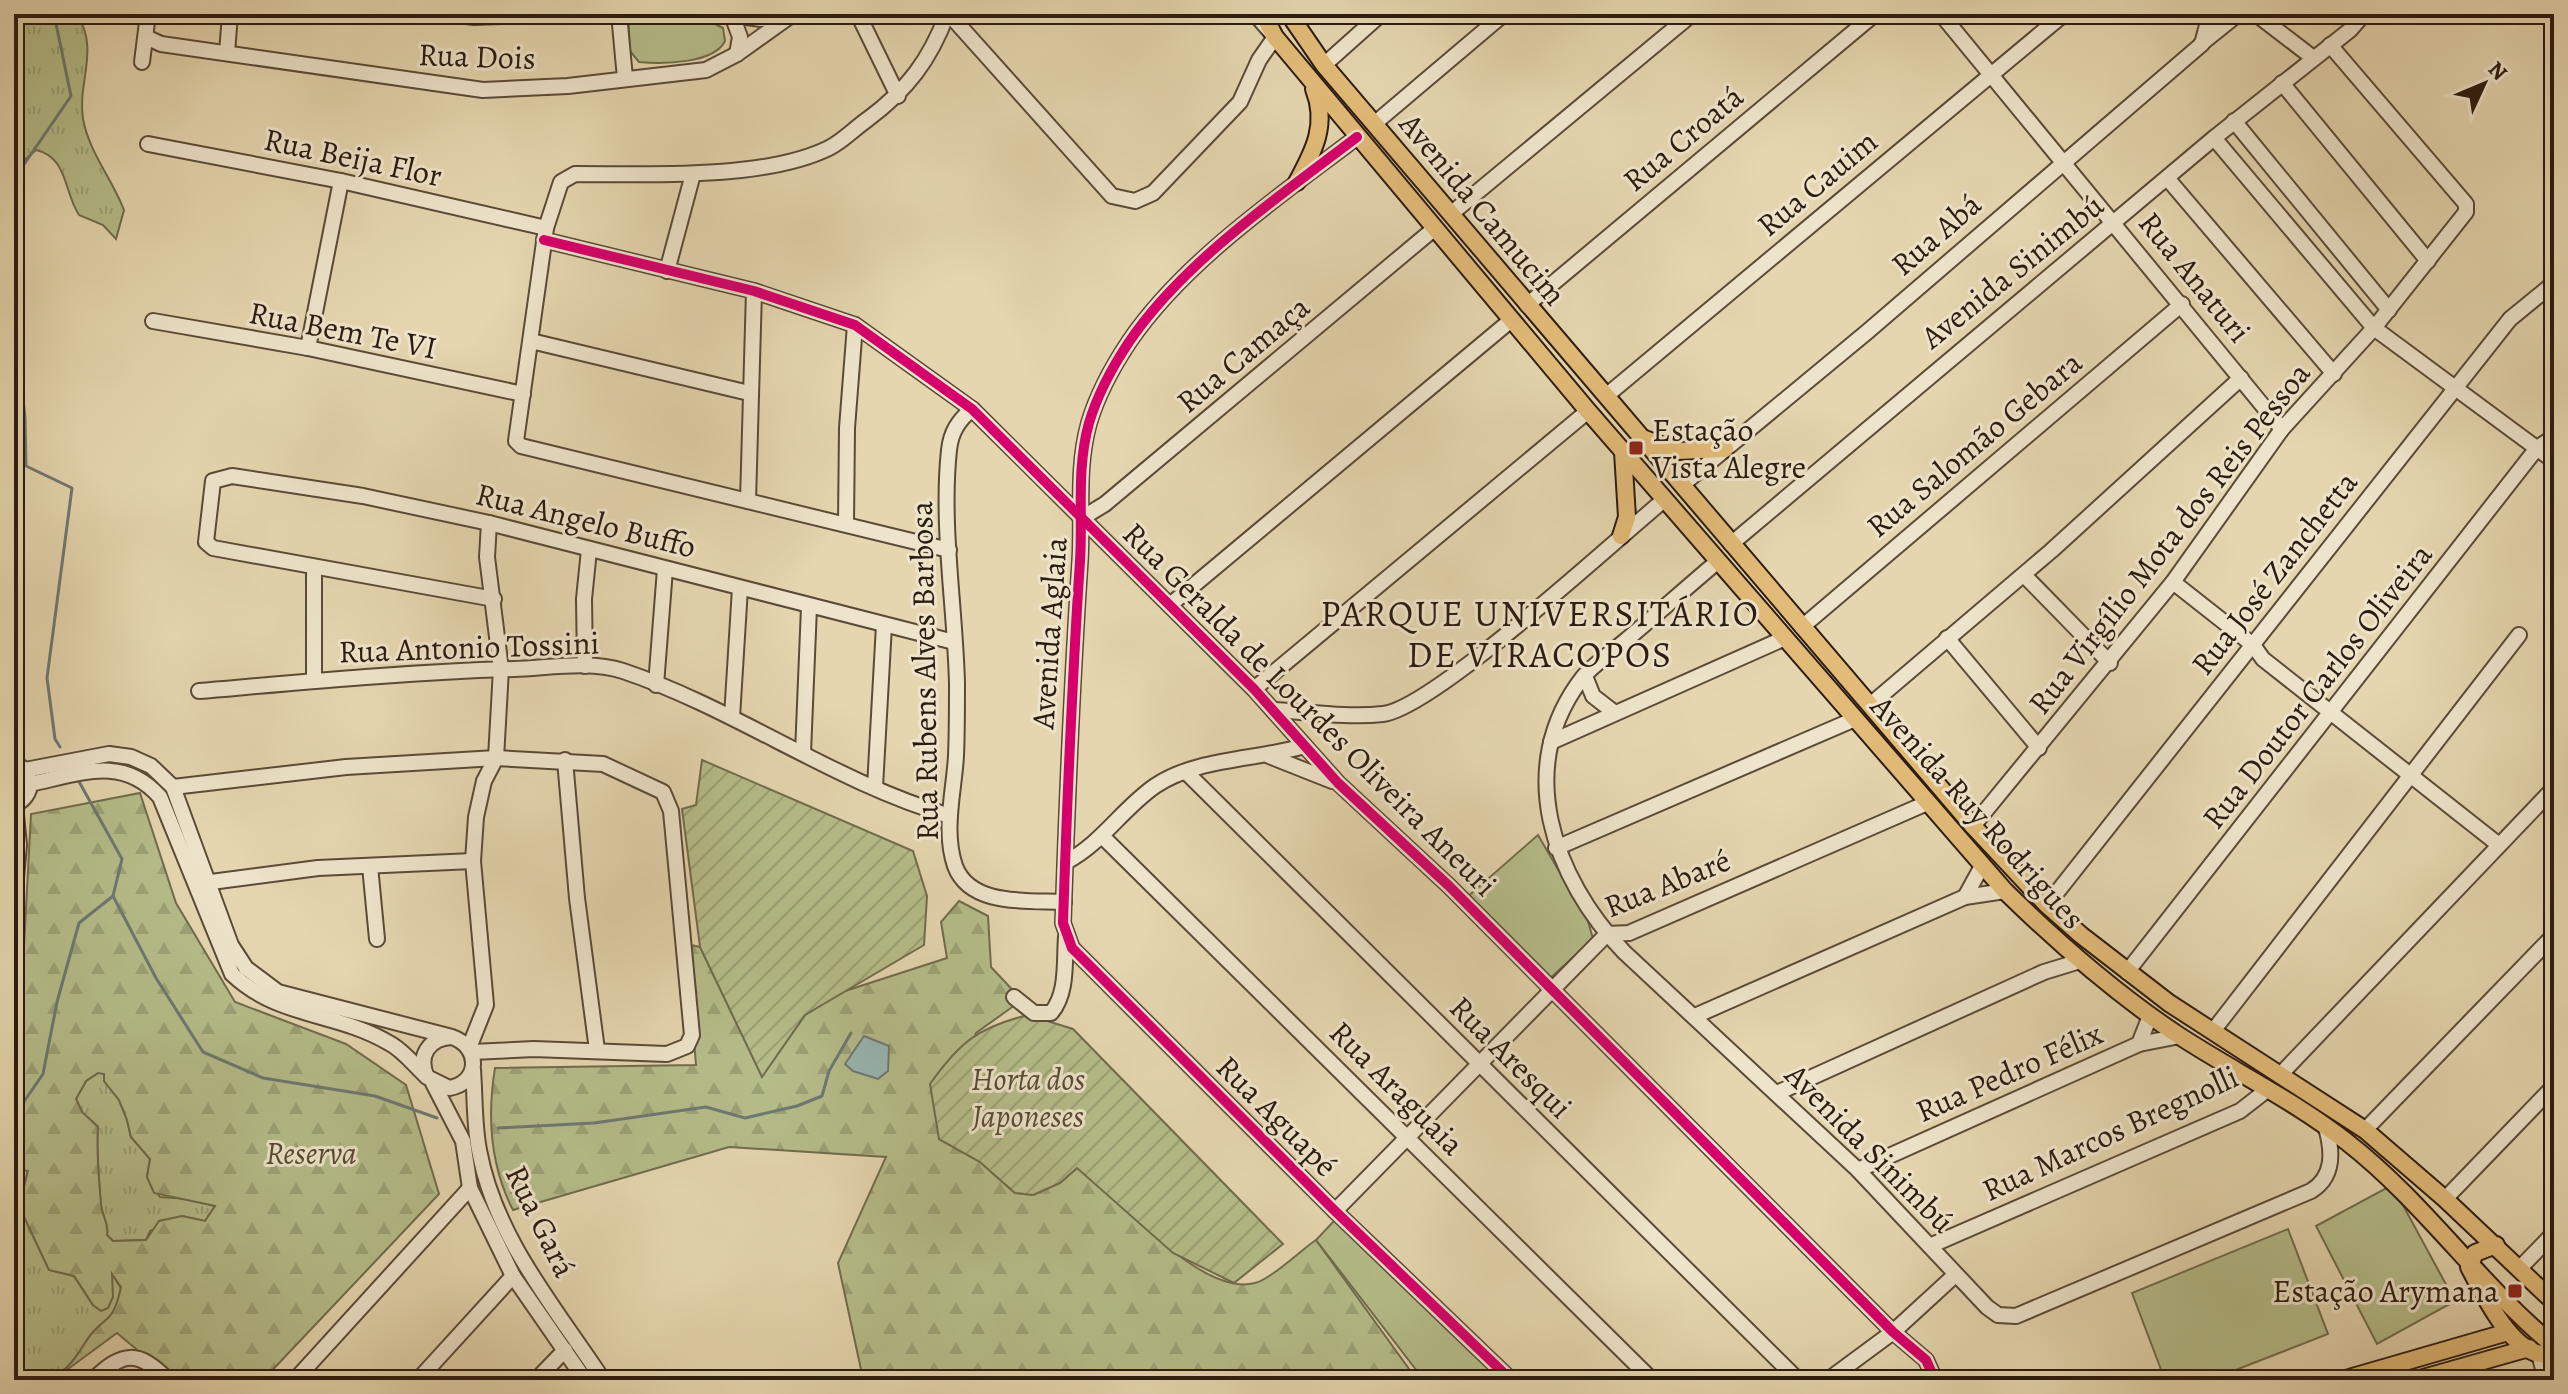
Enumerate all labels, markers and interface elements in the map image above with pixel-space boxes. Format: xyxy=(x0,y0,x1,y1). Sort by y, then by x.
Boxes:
street label: Rua Dois xyxy=(418,32,536,80)
north arrow xyxy=(2444,44,2524,124)
text: N xyxy=(2481,55,2514,87)
street label: Rua Croatá xyxy=(1613,75,1753,201)
street label: Avenida Camucim xyxy=(1389,102,1577,315)
street label: Rua Beija Flor xyxy=(260,117,446,197)
street label: Rua Cauim xyxy=(1747,120,1887,246)
street label: Rua Abá xyxy=(1881,182,1991,285)
street label: Avenida Sinimbú xyxy=(1911,183,2113,359)
street label: Rua Anaturi xyxy=(2129,202,2261,352)
street label: Rua Camaça xyxy=(1167,285,1319,423)
street label: Rua Bem Te VI xyxy=(245,290,441,370)
street label: Rua Salomão Gebara xyxy=(1857,341,2091,547)
street label: Rua Virgílio Mota dos Reis Pessoa xyxy=(2018,353,2320,723)
place label: Estação Vista Alegre xyxy=(1651,408,1806,489)
marker: Estação Vista Alegre xyxy=(1627,439,1645,457)
street label: Rua José Zanchetta xyxy=(2180,462,2368,684)
street label: Rua Angelo Buffo xyxy=(471,471,701,569)
street label: Rua Rubens Alves Barbosa xyxy=(899,501,949,841)
street label: Rua Geralda de Lourdes Oliveira Aneuri xyxy=(1113,512,1507,906)
street label: Rua Doutor Carlos Oliveira xyxy=(2192,534,2442,838)
street label: Avenida Aglaia xyxy=(1020,535,1078,732)
district label: PARQUE UNIVERSITÁRIO DE VIRACOPOS xyxy=(1320,589,1760,679)
street label: Rua Antonio Tossini xyxy=(338,620,600,674)
street label: Avenida Ruy Rodrigues xyxy=(1860,685,2095,939)
street label: Rua Abaré xyxy=(1597,838,1737,928)
street label: Rua Aresqui xyxy=(1440,986,1582,1128)
street label: Rua Araguaia xyxy=(1320,1011,1474,1165)
street label: Rua Pedro Félix xyxy=(1909,1011,2109,1133)
street label: Rua Aguapé xyxy=(1207,1046,1347,1186)
street label: Avenida Sinimbú xyxy=(1775,1053,1965,1243)
street label: Rua Marcos Bregnolli xyxy=(1975,1054,2245,1212)
park label: Horta dos Japoneses xyxy=(971,1057,1085,1138)
park label: Reserva xyxy=(266,1131,357,1175)
street label: Rua Gará xyxy=(495,1157,587,1285)
place label: Estação Arymana xyxy=(2272,1269,2499,1313)
marker: Estação Arymana xyxy=(2506,1282,2524,1300)

